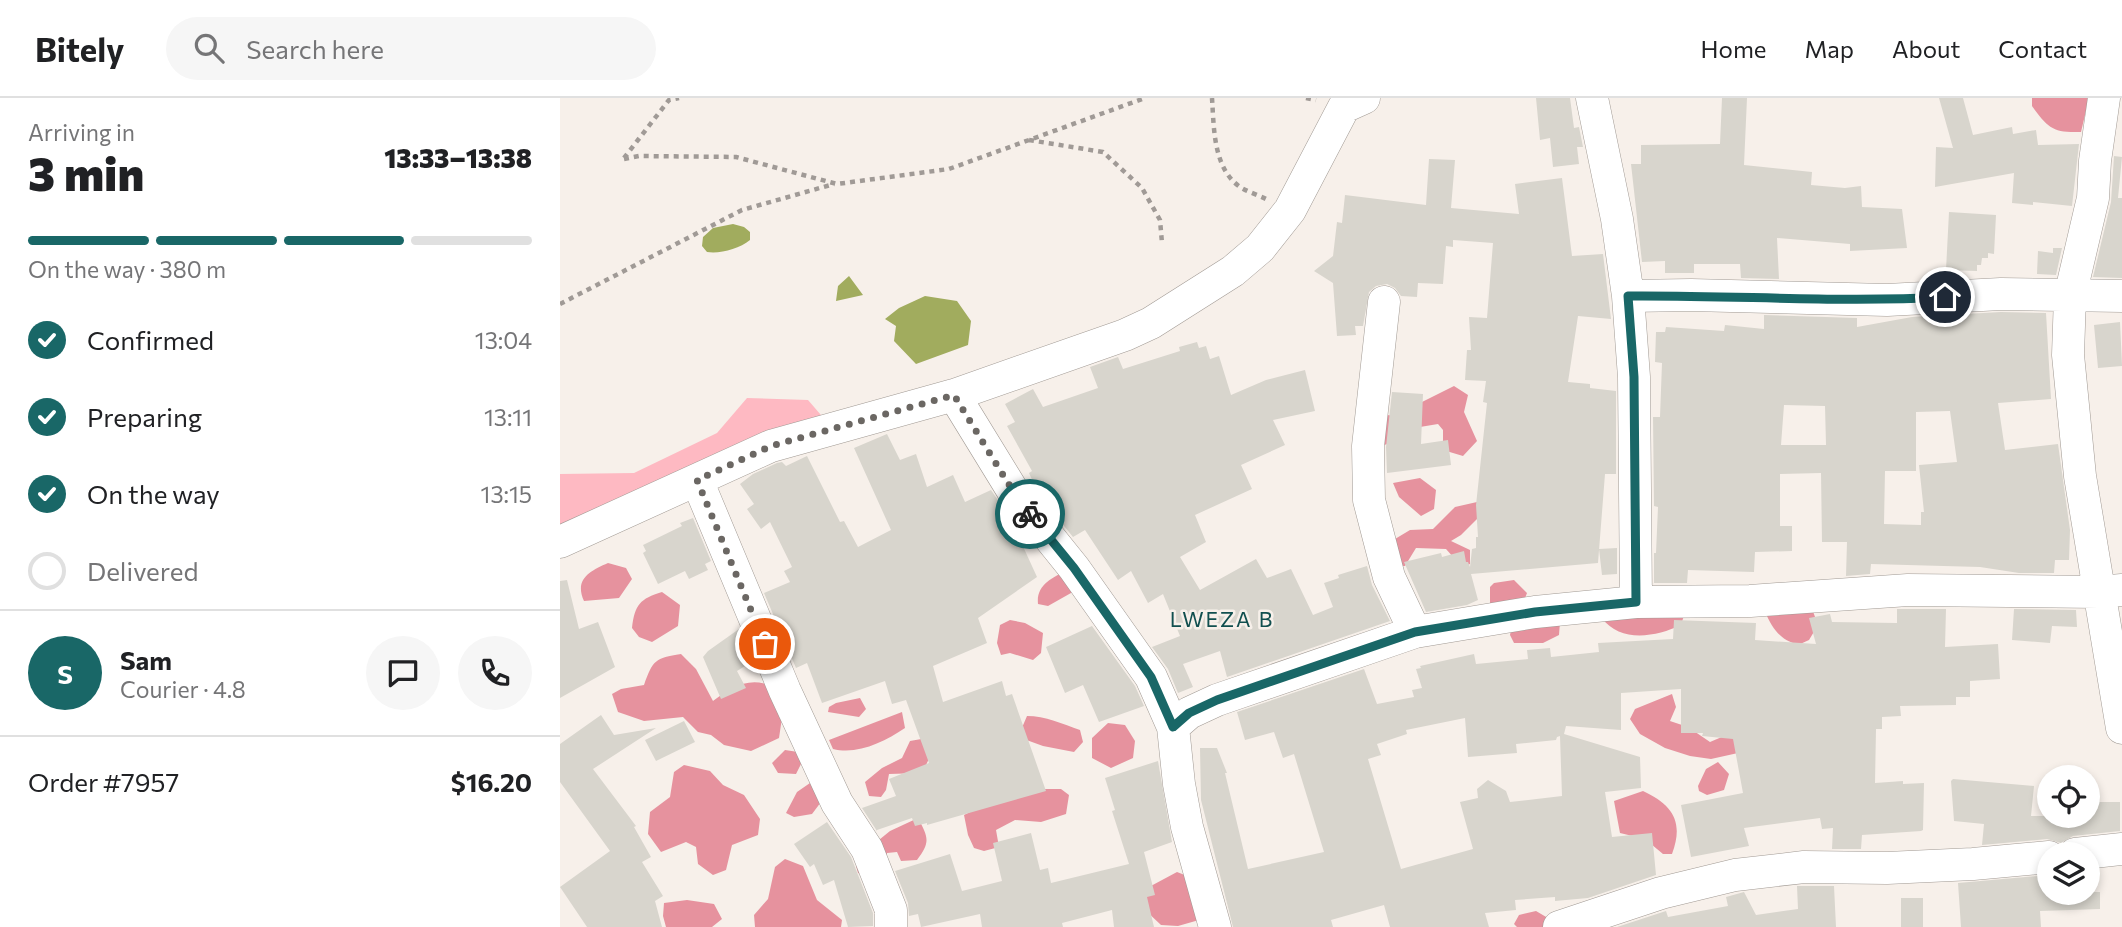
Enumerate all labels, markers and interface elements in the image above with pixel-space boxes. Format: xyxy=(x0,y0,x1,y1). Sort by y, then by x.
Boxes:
search box xyxy=(166,17,656,80)
text: Bitely xyxy=(35,28,124,69)
icon: search xyxy=(190,29,228,67)
text: Search here xyxy=(246,33,384,64)
text: Home xyxy=(1701,34,1767,63)
text: Map xyxy=(1805,34,1854,63)
text: About xyxy=(1892,34,1960,63)
text: Contact xyxy=(1998,34,2087,63)
text: Arriving in xyxy=(28,118,135,146)
text: 13:33–13:38 xyxy=(384,142,532,173)
text: 3 min xyxy=(28,144,144,200)
text: On the way · 380 m xyxy=(28,255,226,283)
pin xyxy=(1915,267,1975,327)
icon: home xyxy=(1926,278,1964,316)
icon: check xyxy=(28,321,66,359)
text: Confirmed xyxy=(87,324,214,355)
text: 13:04 xyxy=(475,326,532,354)
icon: check xyxy=(28,398,66,436)
text: Preparing xyxy=(87,401,202,432)
text: 13:11 xyxy=(484,403,532,431)
icon: check xyxy=(28,475,66,513)
text: On the way xyxy=(87,478,220,509)
courier xyxy=(995,479,1065,549)
text: 13:15 xyxy=(481,480,532,508)
icon: bike xyxy=(1011,495,1049,533)
text: Delivered xyxy=(87,555,198,586)
district label: LWEZA B xyxy=(1170,606,1274,631)
pin xyxy=(735,614,795,674)
icon: bag xyxy=(746,625,784,663)
button: chat xyxy=(366,636,440,710)
button: phone xyxy=(458,636,532,710)
text: Sam xyxy=(120,644,172,675)
text: S xyxy=(57,658,73,689)
text: Courier · 4.8 xyxy=(120,675,246,703)
map controls xyxy=(2037,765,2100,905)
button: locate xyxy=(2037,765,2100,828)
text: Order #7957 xyxy=(28,766,179,797)
text: $16.20 xyxy=(451,766,532,797)
button: layers xyxy=(2037,842,2100,905)

